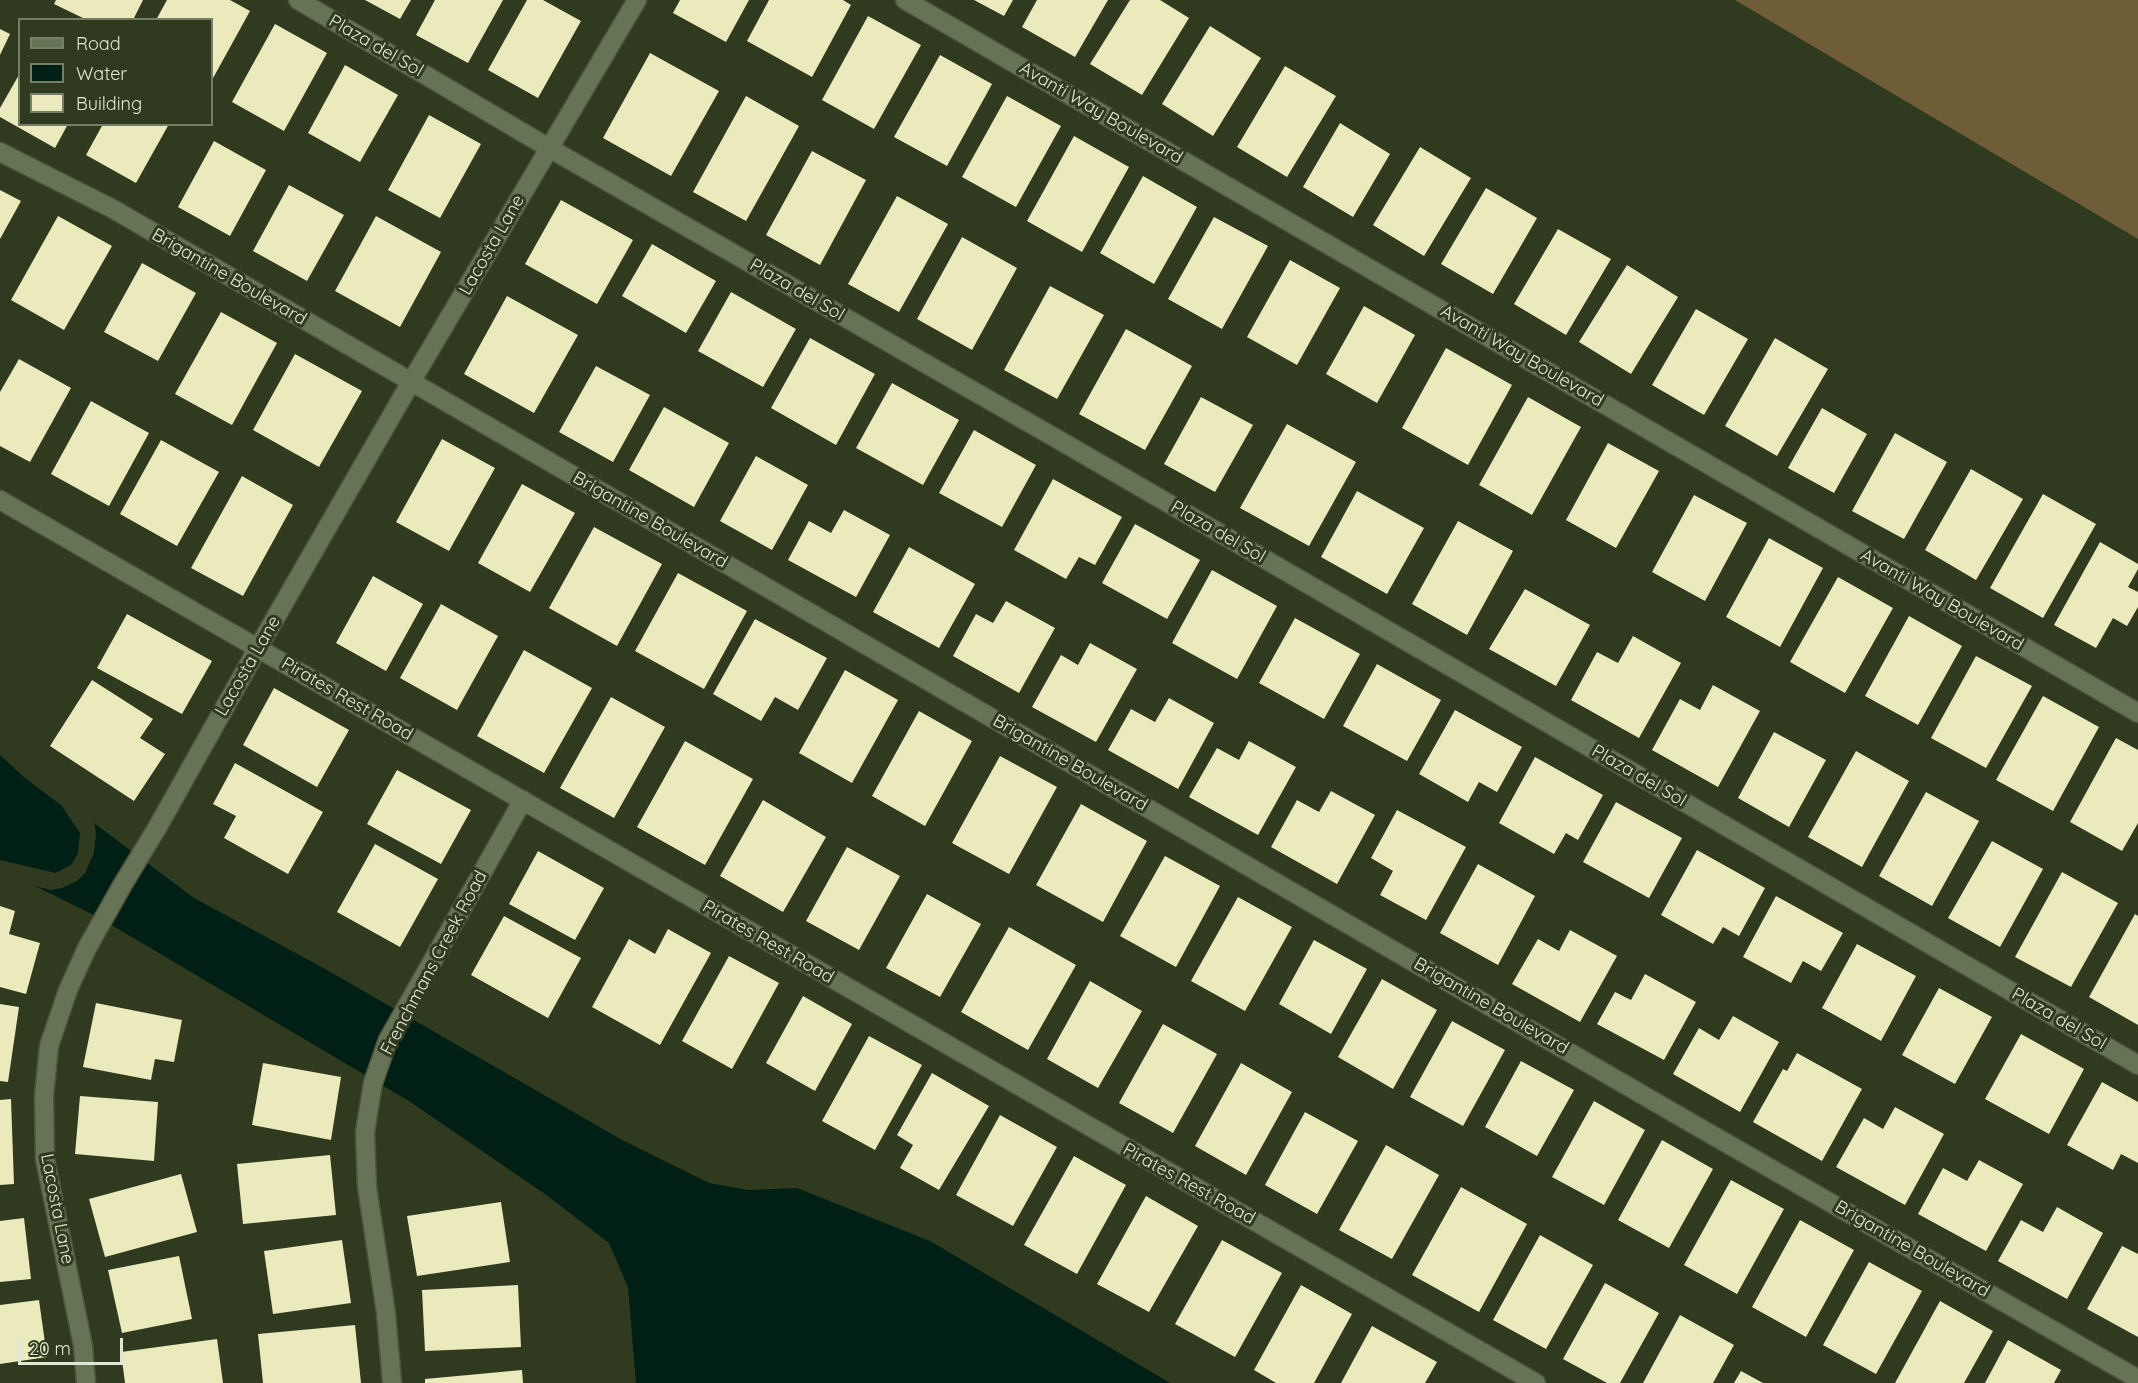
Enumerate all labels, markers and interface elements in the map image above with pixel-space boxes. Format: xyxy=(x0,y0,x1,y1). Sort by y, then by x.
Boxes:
street label: Plaza del Sol xyxy=(325,10,427,82)
legend xyxy=(18,18,213,126)
text: Road xyxy=(76,32,121,55)
street label: Avanti Way Boulevard xyxy=(1016,57,1186,169)
text: Water xyxy=(76,62,127,85)
text: Building xyxy=(76,92,142,115)
street label: Lacosta Lane xyxy=(455,191,529,299)
street label: Brigantine Boulevard xyxy=(148,224,310,330)
street label: Plaza del Sol xyxy=(746,254,848,326)
street label: Avanti Way Boulevard xyxy=(1437,300,1607,412)
street label: Brigantine Boulevard xyxy=(569,467,731,573)
street label: Plaza del Sol xyxy=(1167,496,1269,568)
street label: Avanti Way Boulevard xyxy=(1857,544,2027,656)
street label: Lacosta Lane xyxy=(211,612,285,720)
street label: Pirates Rest Road xyxy=(278,653,416,745)
street label: Brigantine Boulevard xyxy=(989,710,1151,816)
street label: Plaza del Sol xyxy=(1588,740,1690,812)
street label: Frenchmans Creek Road xyxy=(376,867,492,1059)
street label: Pirates Rest Road xyxy=(699,896,837,988)
street label: Brigantine Boulevard xyxy=(1410,953,1572,1059)
street label: Plaza del Sol xyxy=(2008,983,2110,1055)
street label: Pirates Rest Road xyxy=(1119,1139,1259,1229)
street label: Lacosta Lane xyxy=(36,1152,78,1266)
street label: Brigantine Boulevard xyxy=(1831,1196,1993,1302)
scale bar xyxy=(21,1326,126,1364)
text: 20 m xyxy=(29,1337,71,1360)

